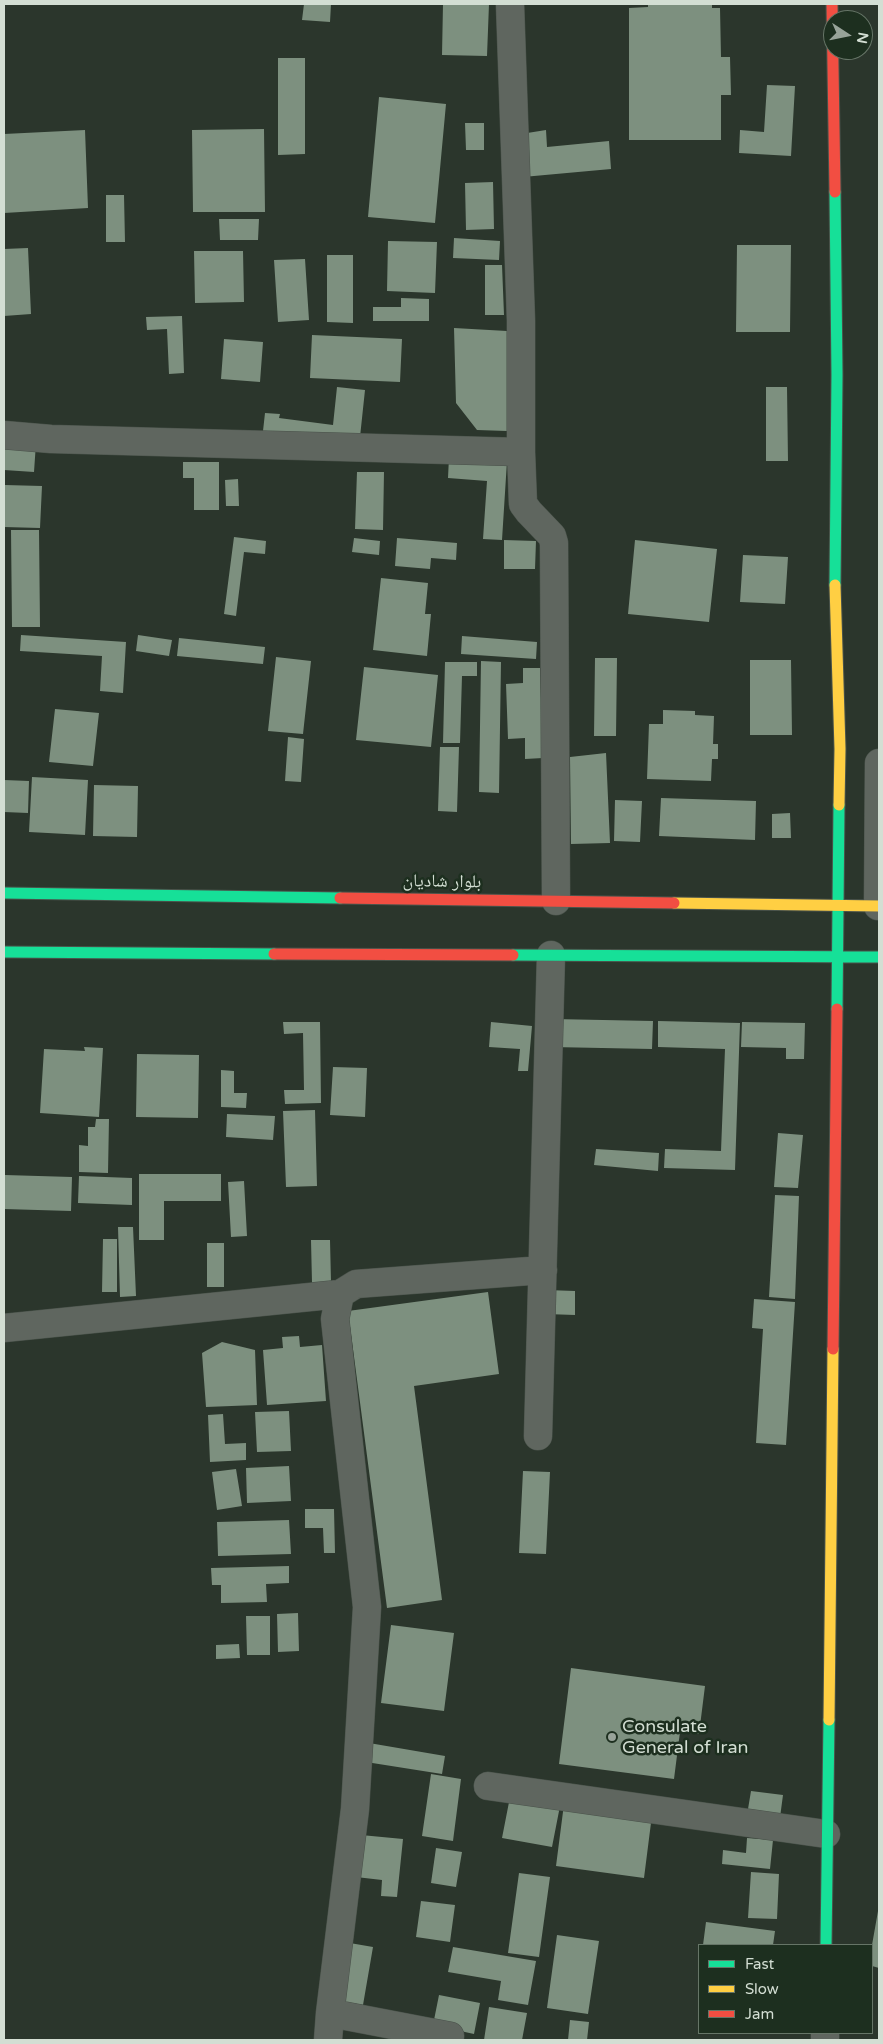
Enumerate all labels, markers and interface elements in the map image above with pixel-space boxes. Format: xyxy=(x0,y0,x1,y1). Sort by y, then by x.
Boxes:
north arrow xyxy=(823,10,873,60)
text: N xyxy=(853,31,872,45)
street label: بلوار شادیان xyxy=(402,871,482,893)
place label: Consulate General of Iran xyxy=(622,1716,748,1758)
marker: Consulate General of Iran xyxy=(606,1731,618,1743)
legend xyxy=(698,1944,873,2034)
text: Fast xyxy=(745,1955,774,1973)
text: Slow xyxy=(745,1980,779,1998)
text: Jam xyxy=(745,2005,774,2023)

